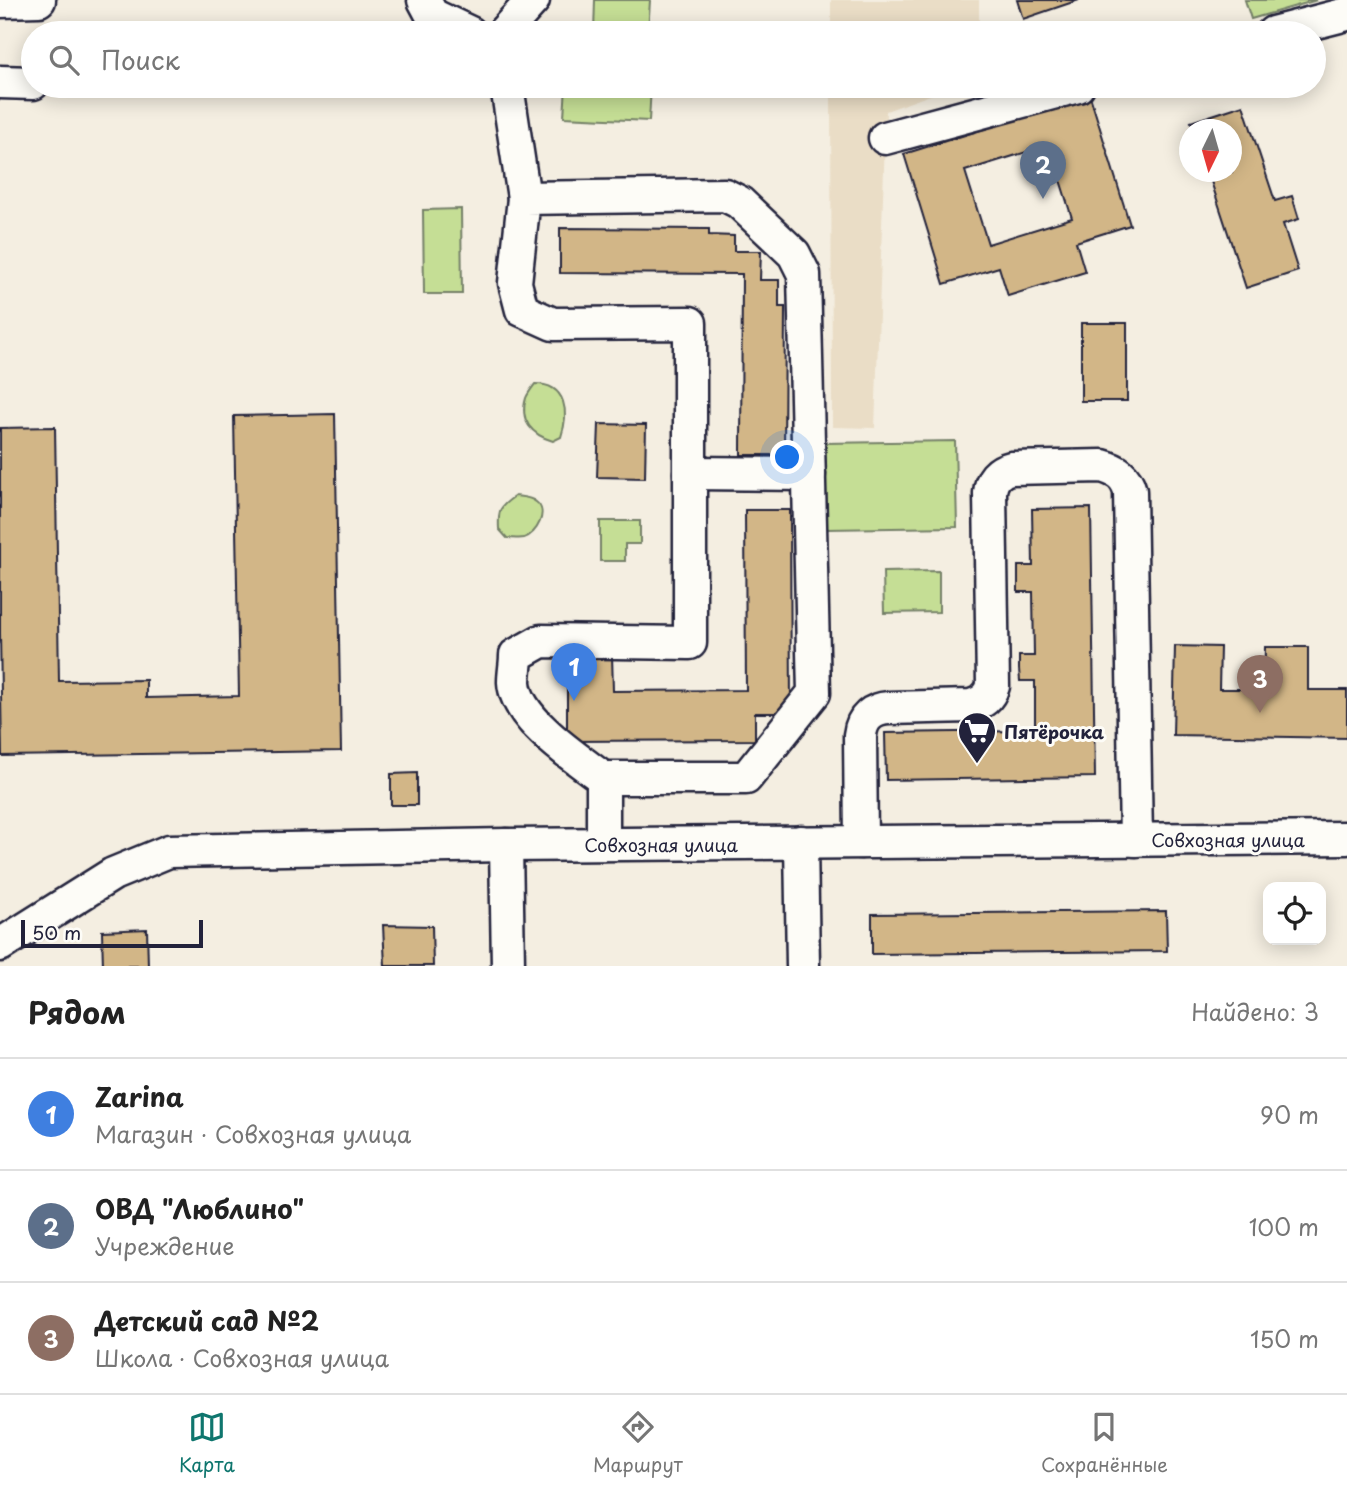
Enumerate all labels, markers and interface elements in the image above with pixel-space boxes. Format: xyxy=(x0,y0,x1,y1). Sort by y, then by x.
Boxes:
search box xyxy=(21,21,1326,98)
text: Поиск xyxy=(101,40,180,79)
icon: search xyxy=(45,41,83,79)
north arrow xyxy=(1179,119,1242,182)
pin: 2 xyxy=(1020,141,1066,199)
your location xyxy=(770,440,804,474)
pin: 1 xyxy=(551,643,597,701)
pin: 3 xyxy=(1237,655,1283,713)
supermarket icon: Пятёрочка xyxy=(956,710,998,765)
place label: Пятёрочка xyxy=(1004,718,1105,745)
street label: Совхозная улица xyxy=(1151,826,1306,853)
street label: Совхозная улица xyxy=(584,831,739,858)
map controls xyxy=(1263,882,1326,945)
button: locate xyxy=(1263,882,1326,945)
scale bar xyxy=(21,917,203,949)
text: 50 m xyxy=(32,918,81,946)
text: Рядом xyxy=(28,989,126,1034)
text: Найдено: 3 xyxy=(1191,994,1319,1029)
text: Zarina xyxy=(95,1077,184,1116)
text: 1 xyxy=(46,1097,57,1132)
text: 90 m xyxy=(1260,1097,1319,1132)
text: Магазин · Совхозная улица xyxy=(95,1116,411,1151)
text: ОВД "Люблино" xyxy=(95,1189,304,1228)
text: 2 xyxy=(43,1209,59,1244)
text: 100 m xyxy=(1249,1209,1319,1244)
text: Учреждение xyxy=(95,1228,235,1263)
text: Детский сад №2 xyxy=(95,1301,319,1340)
text: 3 xyxy=(43,1321,59,1356)
text: 150 m xyxy=(1250,1321,1319,1356)
text: Школа · Совхозная улица xyxy=(95,1340,389,1375)
tab: Карта xyxy=(179,1408,235,1478)
tab: Маршрут xyxy=(593,1408,683,1478)
tab: Сохранённые xyxy=(1041,1408,1168,1478)

